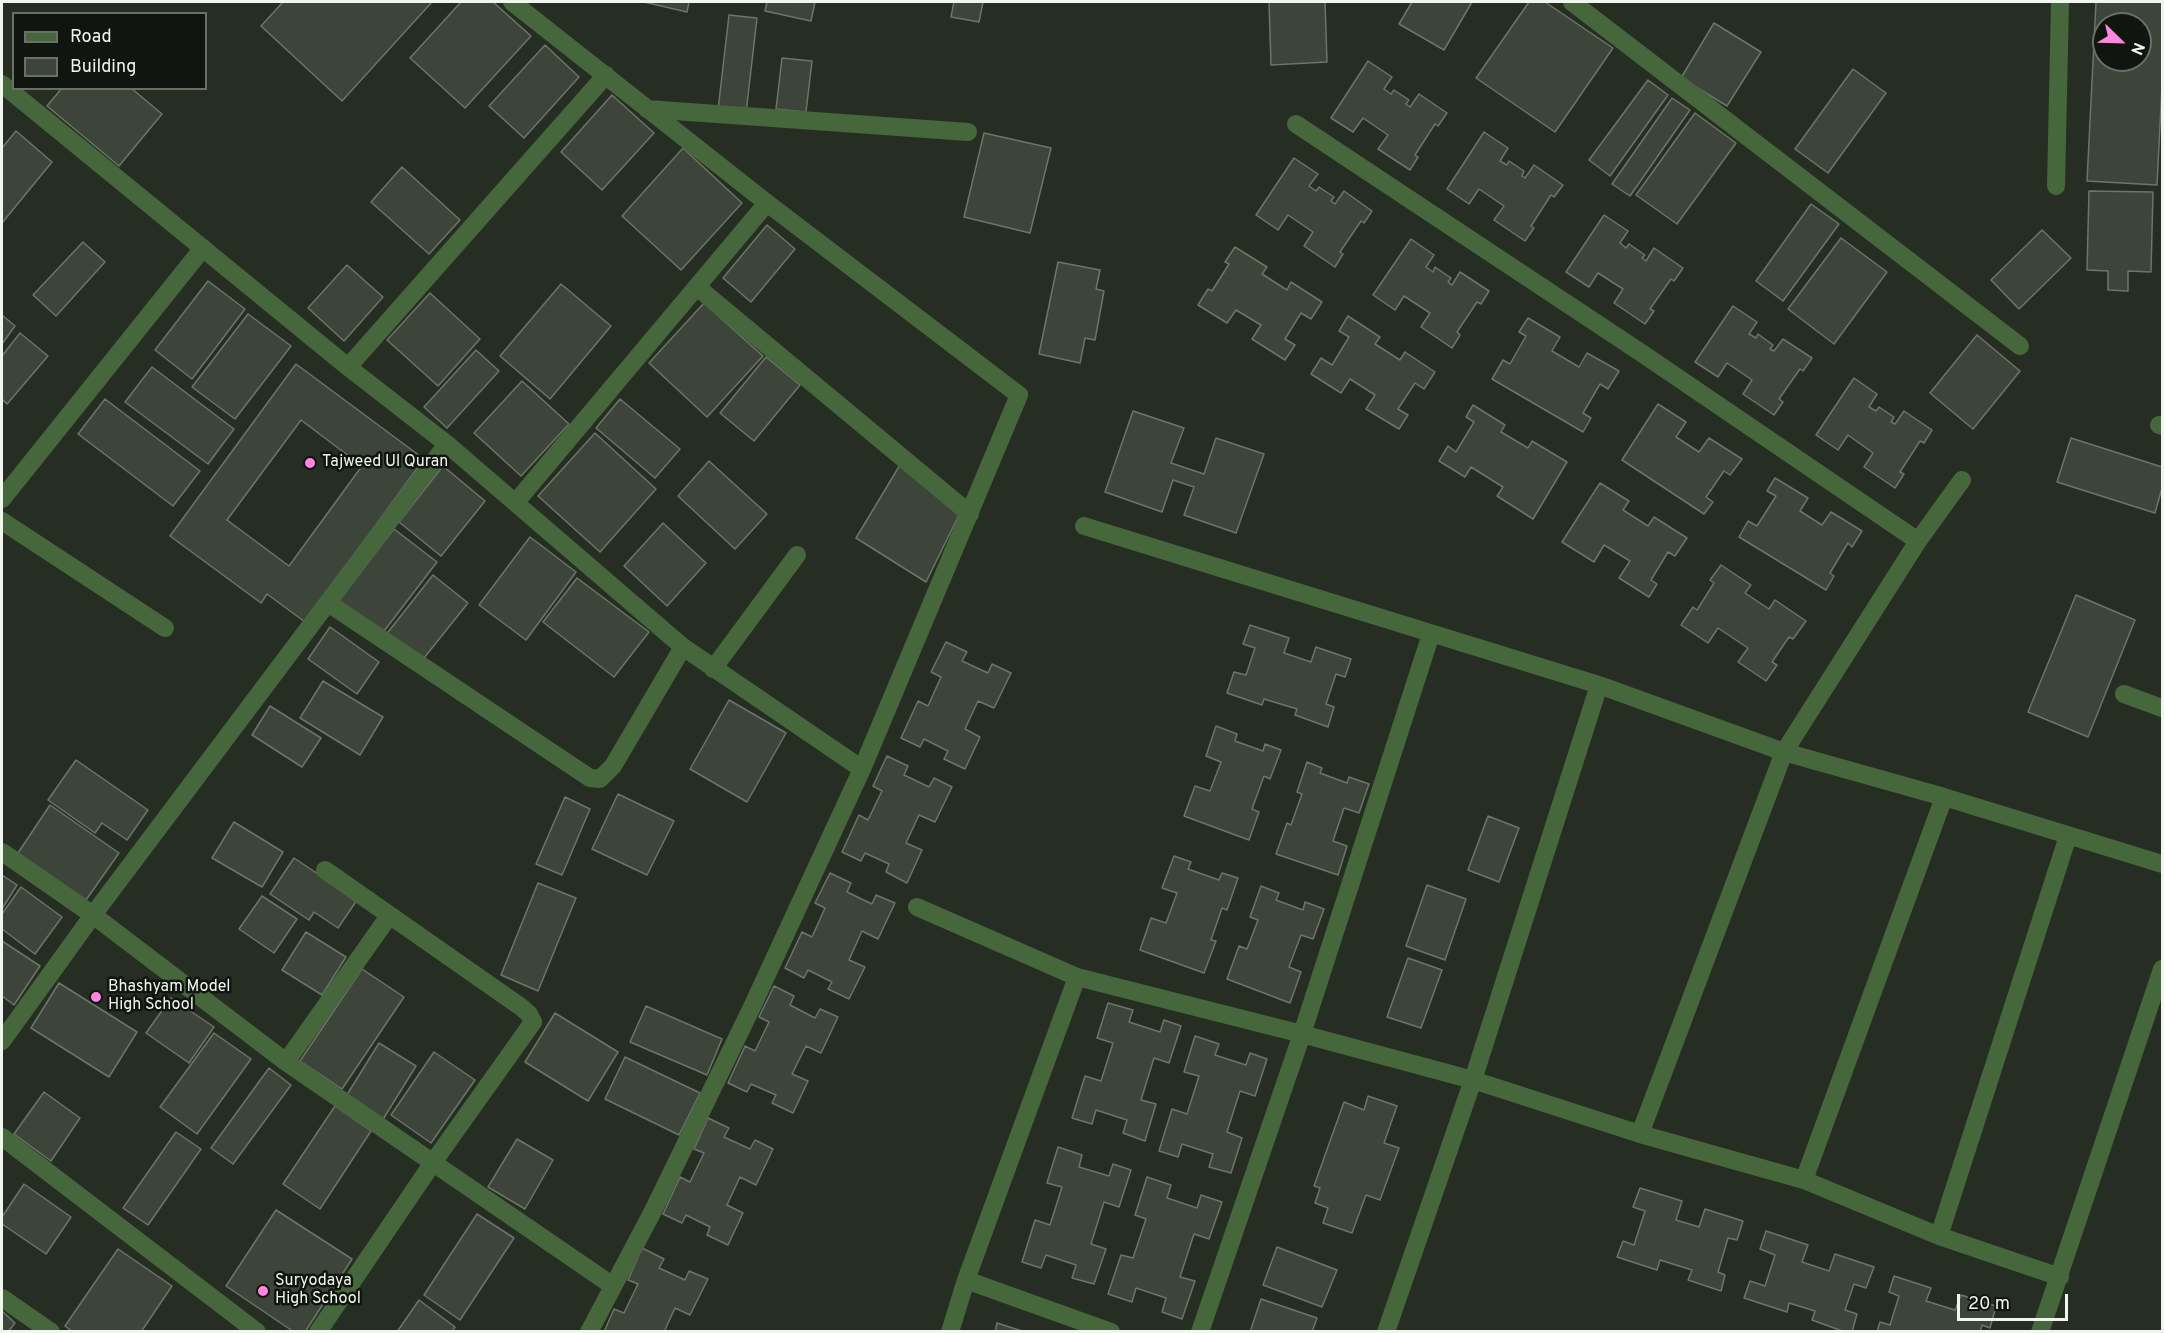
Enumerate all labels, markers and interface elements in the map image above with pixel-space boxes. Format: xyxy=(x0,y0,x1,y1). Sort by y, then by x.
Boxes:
legend xyxy=(12,12,207,90)
north arrow xyxy=(2092,12,2152,72)
text: Road xyxy=(70,26,112,49)
text: N xyxy=(2125,39,2148,57)
text: Building xyxy=(70,56,136,79)
place label: Tajweed Ul Quran xyxy=(322,453,448,473)
marker: Tajweed Ul Quran xyxy=(303,456,317,470)
place label: Bhashyam Model High School xyxy=(108,978,230,1016)
marker: Bhashyam Model High School xyxy=(89,990,103,1004)
place label: Suryodaya High School xyxy=(275,1272,361,1310)
scale bar xyxy=(1960,1282,2071,1320)
marker: Suryodaya High School xyxy=(256,1284,270,1298)
text: 20 m xyxy=(1968,1293,2010,1316)

